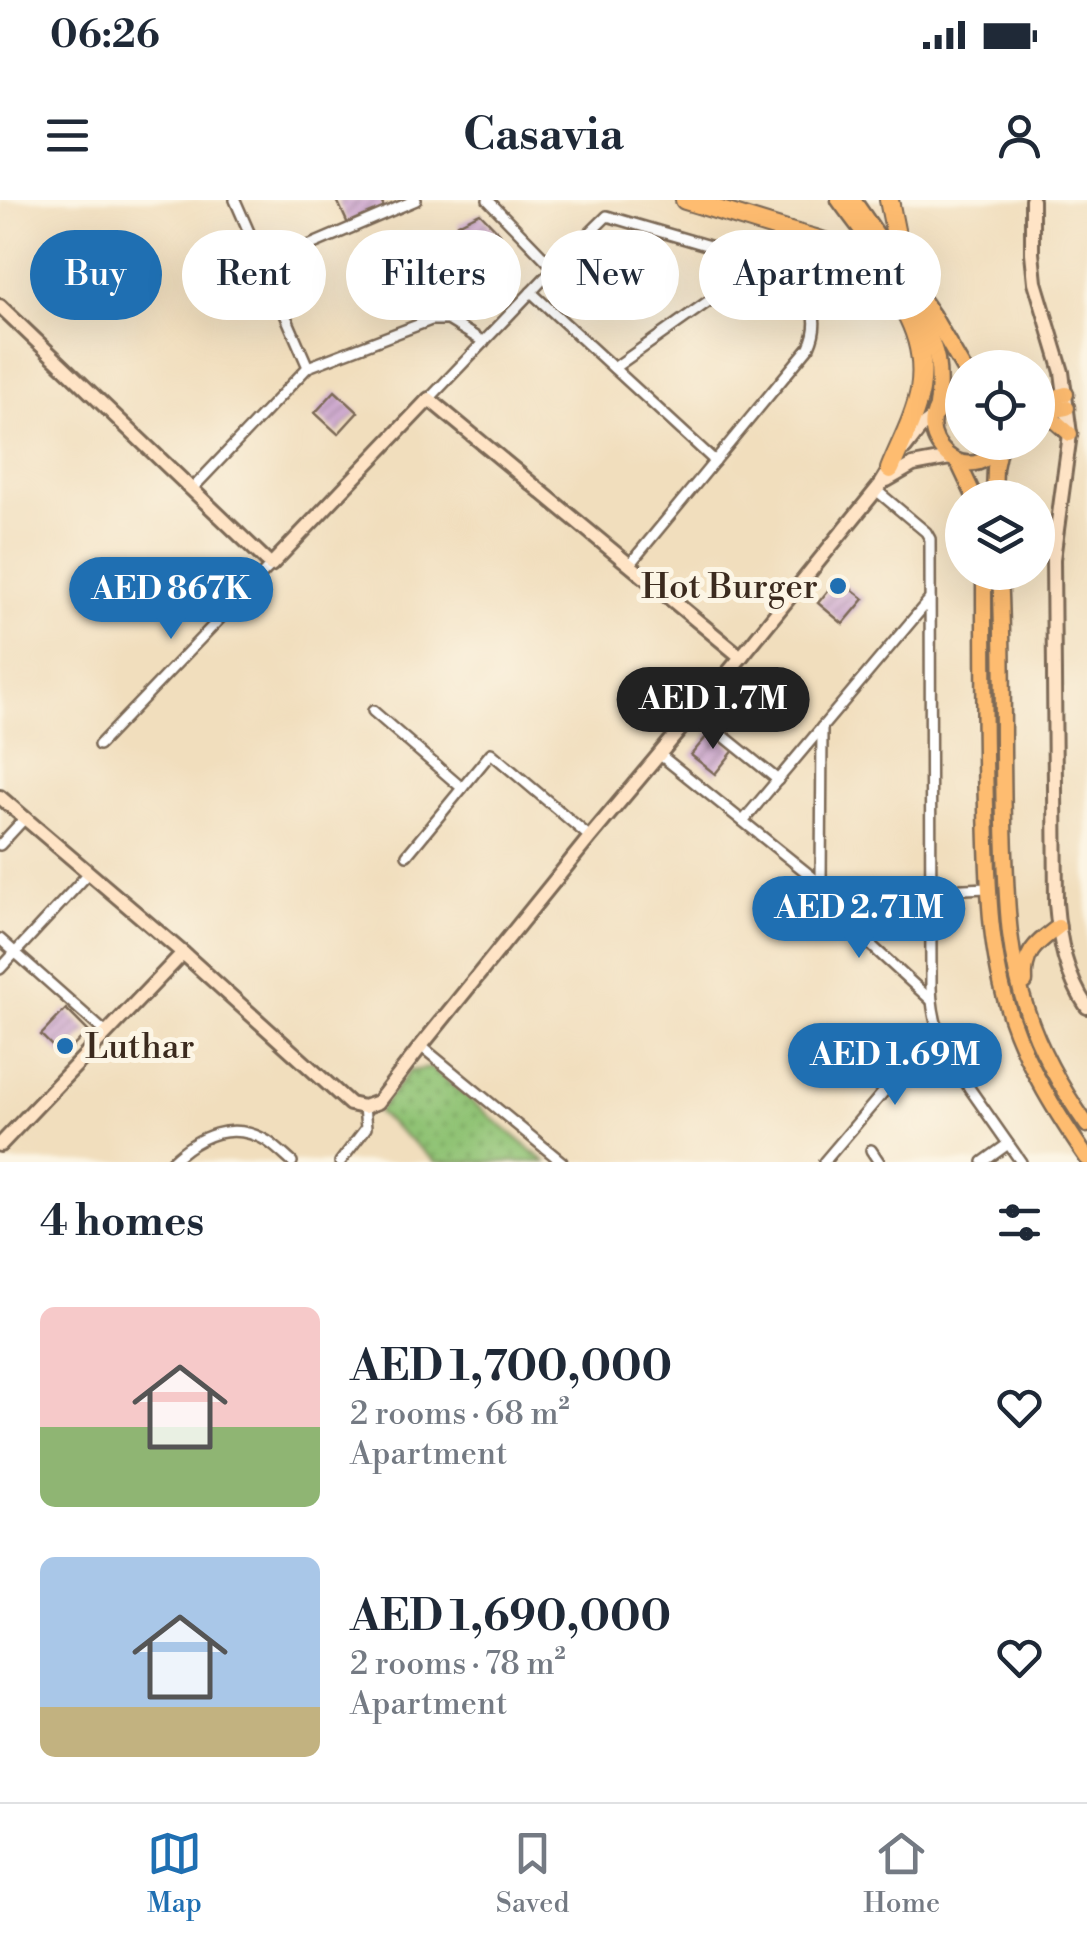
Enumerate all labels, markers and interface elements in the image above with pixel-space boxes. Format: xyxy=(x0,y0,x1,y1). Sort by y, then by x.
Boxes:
text: 06:26 xyxy=(50,12,160,59)
text: Casavia xyxy=(463,107,624,164)
icon: menu xyxy=(40,108,95,163)
icon: person xyxy=(992,108,1047,163)
chip: Buy xyxy=(30,230,162,320)
chip: Rent xyxy=(182,230,326,320)
chip: Filters xyxy=(346,230,521,320)
chip: New xyxy=(541,230,679,320)
chip: Apartment xyxy=(699,230,941,320)
map controls xyxy=(945,350,1055,590)
button: locate xyxy=(945,350,1055,460)
button: layers xyxy=(945,480,1055,590)
pin: AED 867K xyxy=(68,557,274,642)
place label: Hot Burger xyxy=(641,566,818,609)
text: AED 867K xyxy=(91,569,251,609)
marker: Hot Burger xyxy=(827,575,849,597)
pin: AED 1.7M xyxy=(610,667,816,752)
text: AED 1.7M xyxy=(639,679,787,719)
pin: AED 2.71M xyxy=(745,876,973,961)
text: AED 2.71M xyxy=(774,888,944,928)
pin: AED 1.69M xyxy=(781,1023,1009,1108)
place label: Luthar xyxy=(85,1026,195,1069)
marker: Luthar xyxy=(54,1035,76,1057)
text: AED 1.69M xyxy=(810,1035,980,1075)
icon: filters xyxy=(992,1195,1047,1250)
text: 4 homes xyxy=(40,1196,204,1249)
text: AED 1,700,000 xyxy=(350,1341,672,1394)
icon: home xyxy=(120,1347,240,1467)
icon: heart xyxy=(992,1380,1047,1435)
text: 2 rooms · 68 m² xyxy=(350,1394,570,1434)
text: Apartment xyxy=(350,1434,507,1474)
text: AED 1,690,000 xyxy=(350,1591,671,1644)
icon: home xyxy=(120,1597,240,1717)
icon: heart xyxy=(992,1630,1047,1685)
text: 2 rooms · 78 m² xyxy=(350,1644,566,1684)
text: Apartment xyxy=(350,1684,507,1724)
tab: Map xyxy=(147,1826,202,1921)
tab: Saved xyxy=(496,1826,569,1921)
tab: Home xyxy=(863,1826,940,1921)

